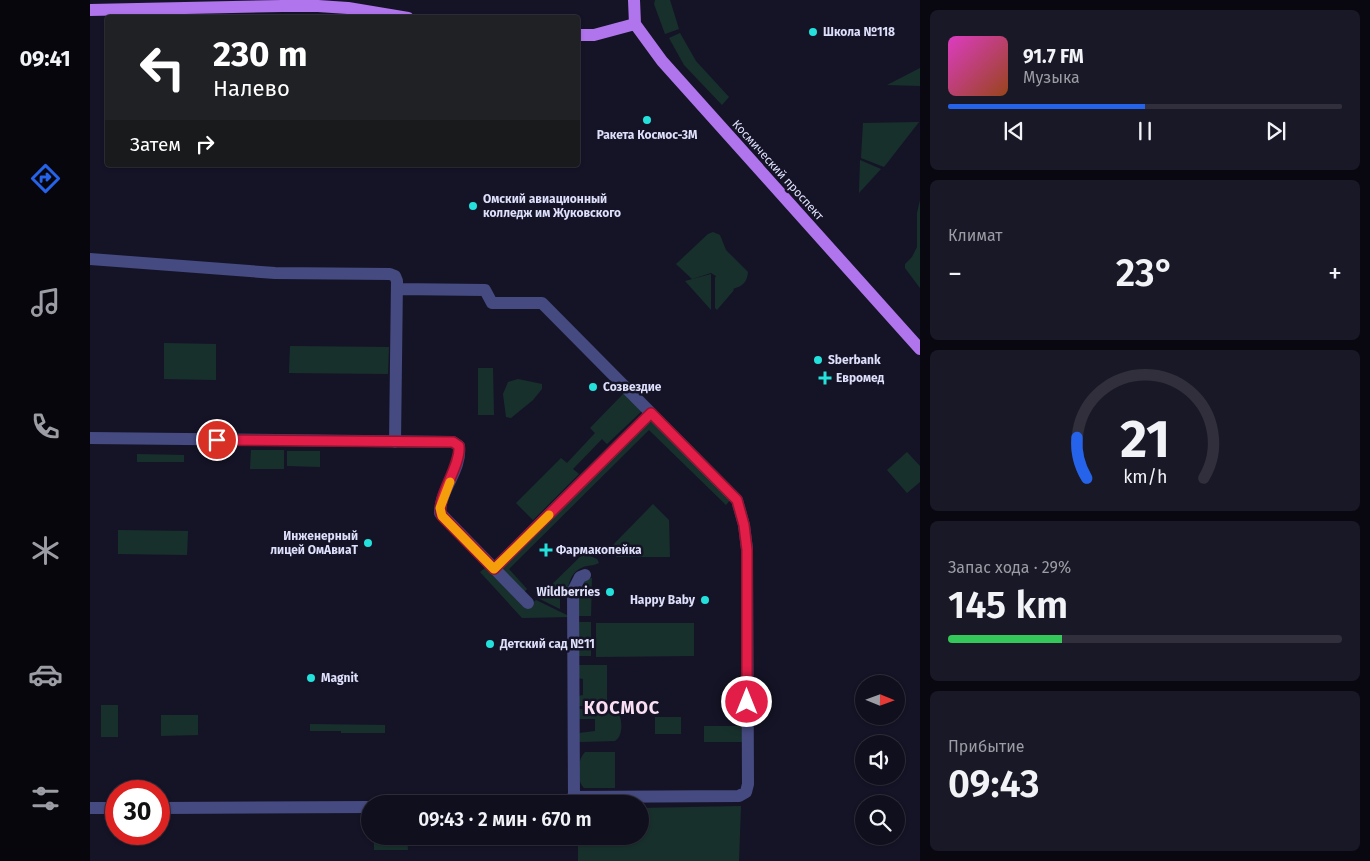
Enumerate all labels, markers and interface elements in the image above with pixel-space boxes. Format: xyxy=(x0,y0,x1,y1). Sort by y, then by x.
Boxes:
place label: Школа №118 xyxy=(823,25,895,39)
marker: Школа №118 xyxy=(807,26,819,38)
text: 230 m xyxy=(213,33,307,75)
icon: left xyxy=(130,35,195,100)
text: 09:41 xyxy=(19,45,71,72)
text: 91.7 FM xyxy=(1023,45,1084,68)
text: Музыка xyxy=(1023,68,1080,87)
text: Налево xyxy=(213,75,290,102)
marker: Ракета Космос-3М xyxy=(641,114,653,126)
street label: Космический проспект xyxy=(729,117,827,223)
icon: previous xyxy=(1000,117,1028,145)
icon: pause xyxy=(1131,117,1159,145)
icon: next xyxy=(1262,117,1290,145)
place label: Ракета Космос-3М xyxy=(597,128,698,142)
icon: right xyxy=(191,130,219,158)
text: Затем xyxy=(130,133,181,156)
icon: directions xyxy=(28,161,63,196)
place label: Омский авиационный колледж им Жуковского xyxy=(483,192,621,220)
marker: Омский авиационный колледж им Жуковского xyxy=(467,200,479,212)
text: Климат xyxy=(948,226,1003,245)
text: 23° xyxy=(1116,250,1174,296)
text: − xyxy=(948,257,962,290)
text: + xyxy=(1328,257,1342,290)
icon: music xyxy=(28,285,63,320)
place label: Sberbank xyxy=(828,353,881,367)
marker: Sberbank xyxy=(812,354,824,366)
marker: Евромед xyxy=(818,371,832,385)
place label: Евромед xyxy=(836,371,885,385)
place label: Созвездие xyxy=(603,380,662,394)
marker: Созвездие xyxy=(587,381,599,393)
text: 21 xyxy=(1120,408,1170,471)
icon: phone xyxy=(28,409,63,444)
pin xyxy=(196,419,238,461)
icon: arrive xyxy=(203,426,231,454)
text: km/h xyxy=(1123,466,1167,488)
place label: Инженерный лицей ОмАвиаТ xyxy=(270,529,359,557)
icon: climate xyxy=(28,533,63,568)
marker: Инженерный лицей ОмАвиаТ xyxy=(362,537,374,549)
place label: Фармакопейка xyxy=(556,543,642,557)
marker: Фармакопейка xyxy=(540,544,552,556)
text: Запас хода · 29% xyxy=(948,558,1071,577)
text: 145 km xyxy=(948,582,1068,628)
place label: Wildberries xyxy=(537,585,600,599)
marker: Wildberries xyxy=(604,586,616,598)
place label: Happy Baby xyxy=(630,593,696,607)
marker: Happy Baby xyxy=(699,594,711,606)
place label: Детский сад №11 xyxy=(499,637,595,651)
marker: Детский сад №11 xyxy=(484,638,496,650)
icon: car xyxy=(28,657,63,692)
place label: Magnit xyxy=(321,671,359,685)
marker: Magnit xyxy=(305,672,317,684)
position arrow xyxy=(720,675,772,727)
north arrow xyxy=(855,675,905,725)
map controls xyxy=(855,675,905,845)
district label: КОСМОС xyxy=(584,697,660,719)
button: sound xyxy=(855,735,905,785)
text: Прибытие xyxy=(948,737,1024,756)
text: 09:43 xyxy=(948,761,1040,807)
speed limit sign: 30 xyxy=(105,780,170,845)
icon: filters xyxy=(28,781,63,816)
button: search xyxy=(855,795,905,845)
text: 09:43 · 2 мин · 670 m xyxy=(418,808,592,831)

